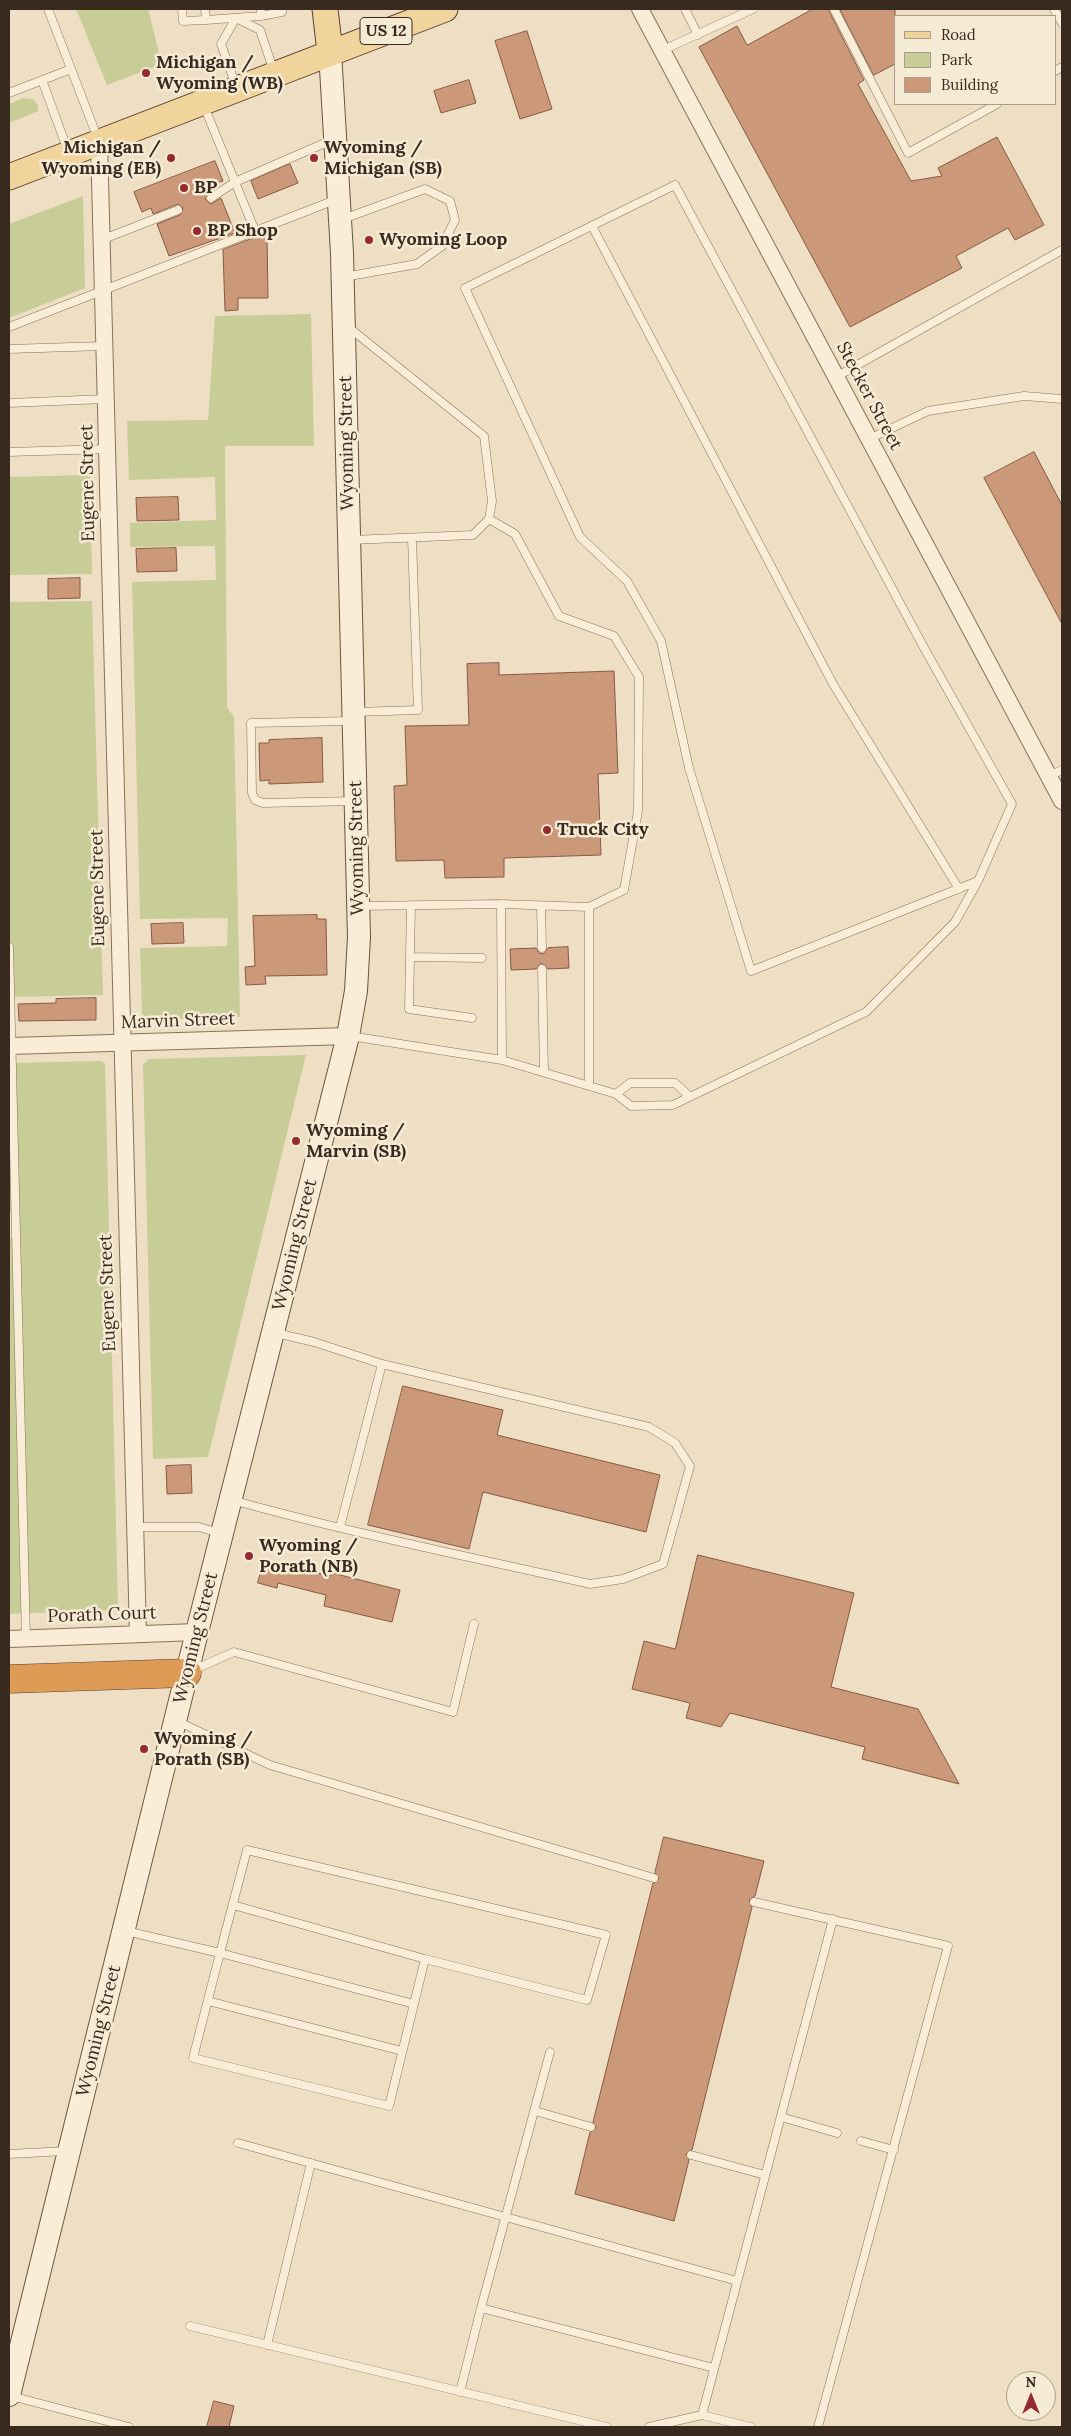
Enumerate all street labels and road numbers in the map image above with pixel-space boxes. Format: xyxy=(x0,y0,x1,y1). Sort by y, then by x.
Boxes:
road number: US 12 xyxy=(360,18,412,44)
street label: Stecker Street xyxy=(831,338,907,454)
street label: Wyoming Street xyxy=(335,375,359,511)
street label: Eugene Street xyxy=(76,424,100,542)
street label: Wyoming Street xyxy=(345,780,369,916)
street label: Eugene Street xyxy=(86,829,110,947)
street label: Marvin Street xyxy=(120,1008,236,1034)
street label: Wyoming Street xyxy=(268,1177,322,1313)
street label: Eugene Street xyxy=(95,1234,121,1352)
street label: Wyoming Street xyxy=(169,1570,223,1706)
street label: Porath Court xyxy=(47,1602,157,1628)
street label: Wyoming Street xyxy=(72,1963,126,2099)

